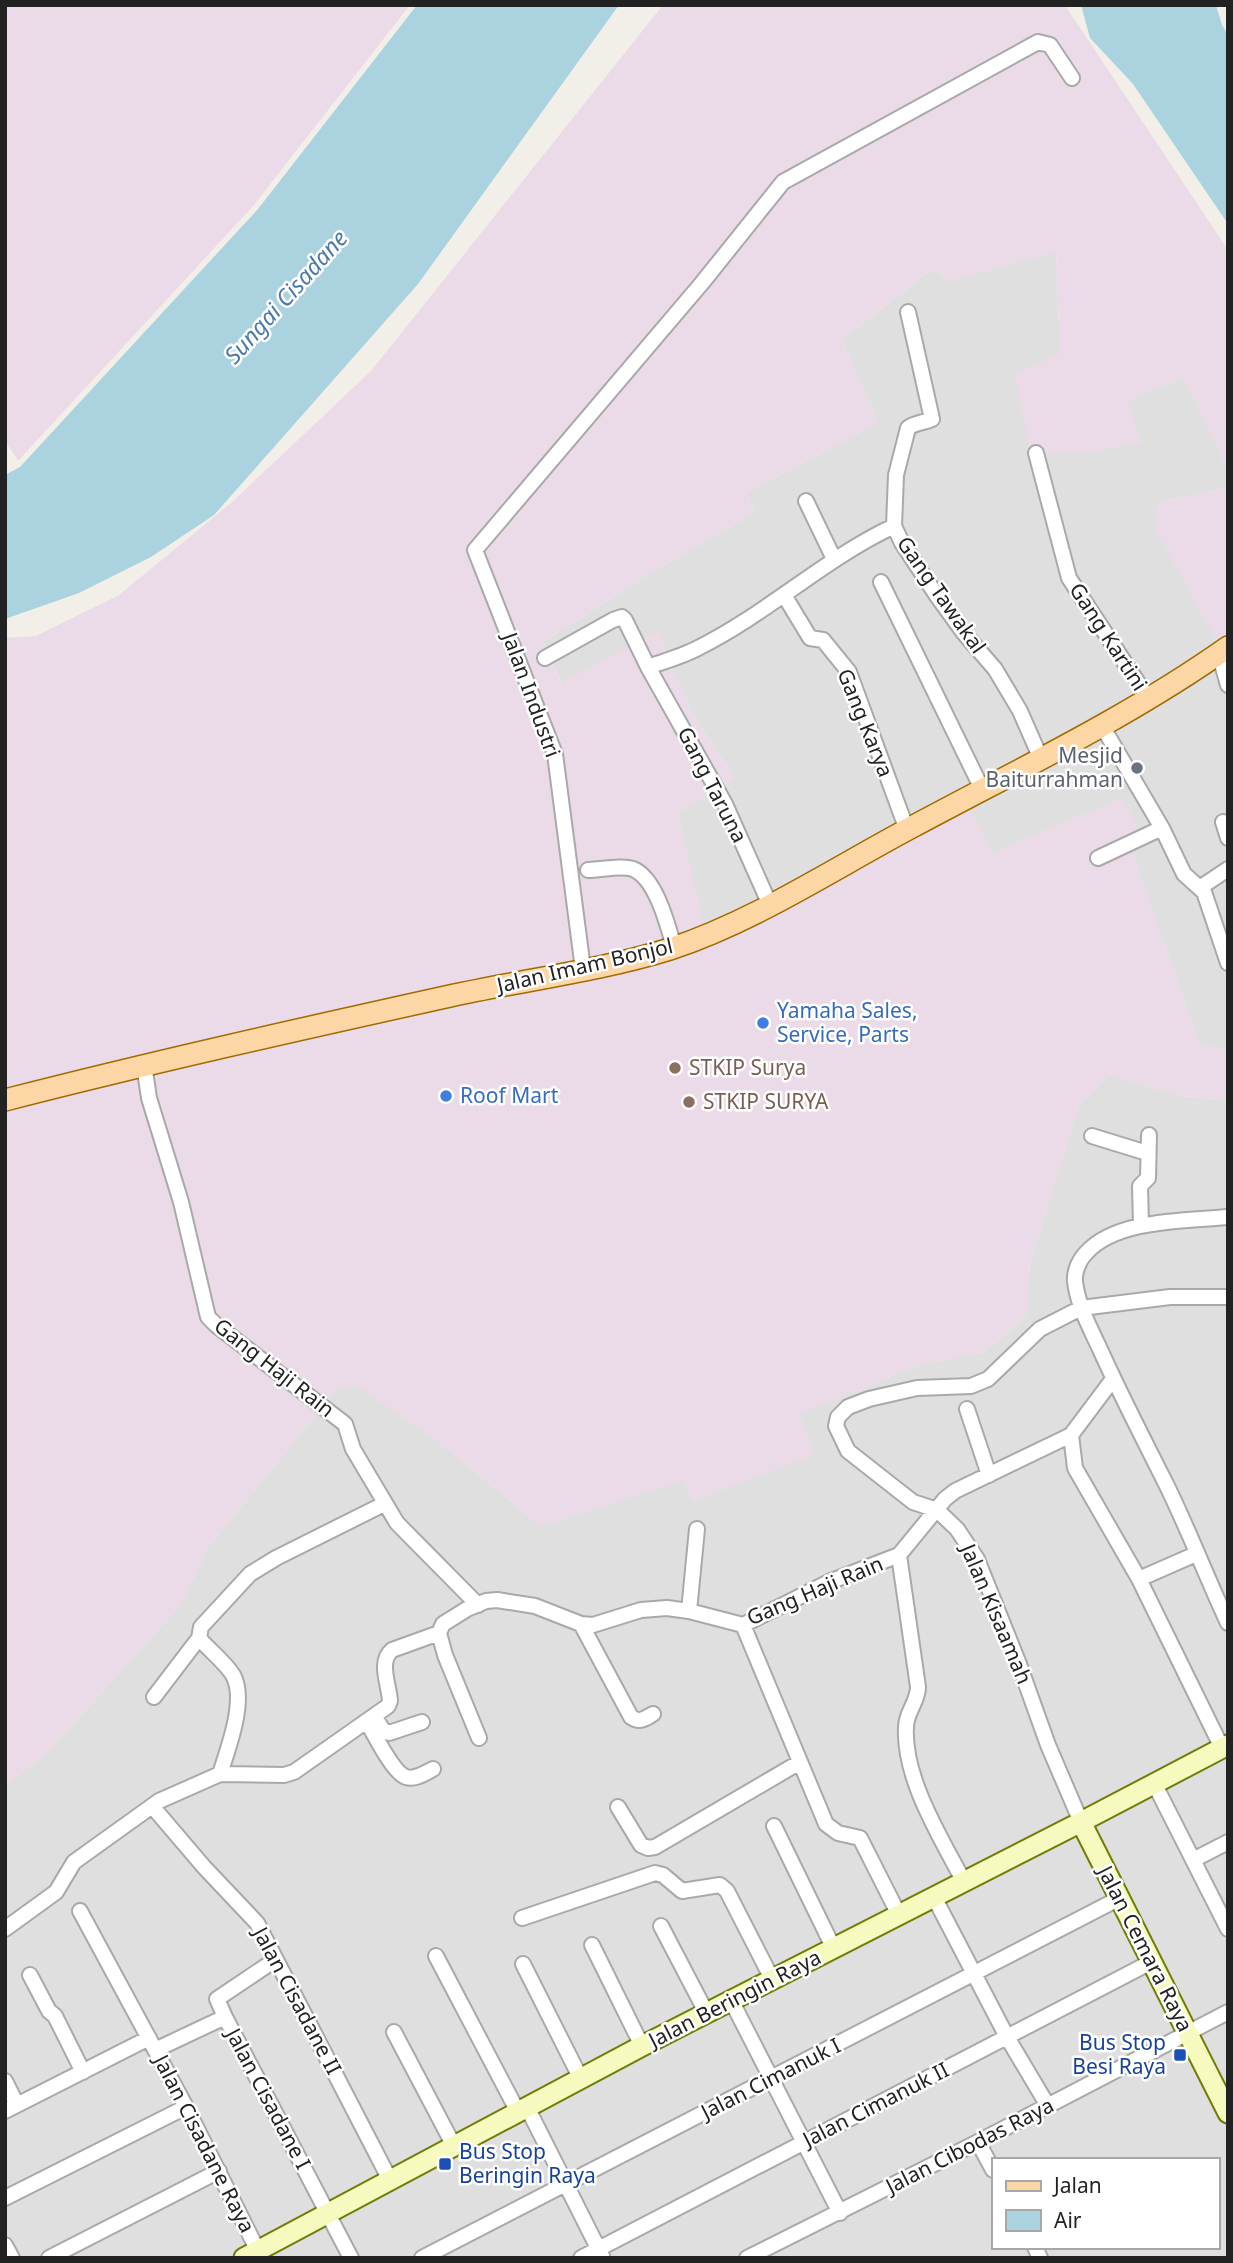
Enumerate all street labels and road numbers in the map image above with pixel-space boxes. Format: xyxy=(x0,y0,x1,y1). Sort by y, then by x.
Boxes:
street label: Gang Tawakal xyxy=(891,530,993,659)
street label: Gang Kartini xyxy=(1064,577,1154,696)
street label: Jalan Industri xyxy=(496,626,567,761)
street label: Gang Karya xyxy=(832,664,900,781)
street label: Gang Taruna xyxy=(672,722,754,847)
street label: Jalan Imam Bonjol xyxy=(492,931,675,999)
street label: Gang Haji Rain xyxy=(209,1311,340,1423)
street label: Jalan Kisaamah xyxy=(954,1537,1039,1688)
street label: Gang Haji Rain xyxy=(742,1549,887,1631)
street label: Jalan Cemara Raya xyxy=(1091,1859,1200,2036)
street label: Jalan Cisadane II xyxy=(246,1920,348,2079)
street label: Jalan Beringin Raya xyxy=(642,1943,825,2055)
street label: Jalan Cisadane I xyxy=(219,2021,318,2174)
street label: Jalan Cimanuk I xyxy=(694,2031,845,2126)
street label: Jalan Cisadane Raya xyxy=(147,2048,262,2237)
street label: Jalan Cimanuk II xyxy=(796,2055,953,2154)
street label: Jalan Cibodas Raya xyxy=(879,2091,1058,2200)

